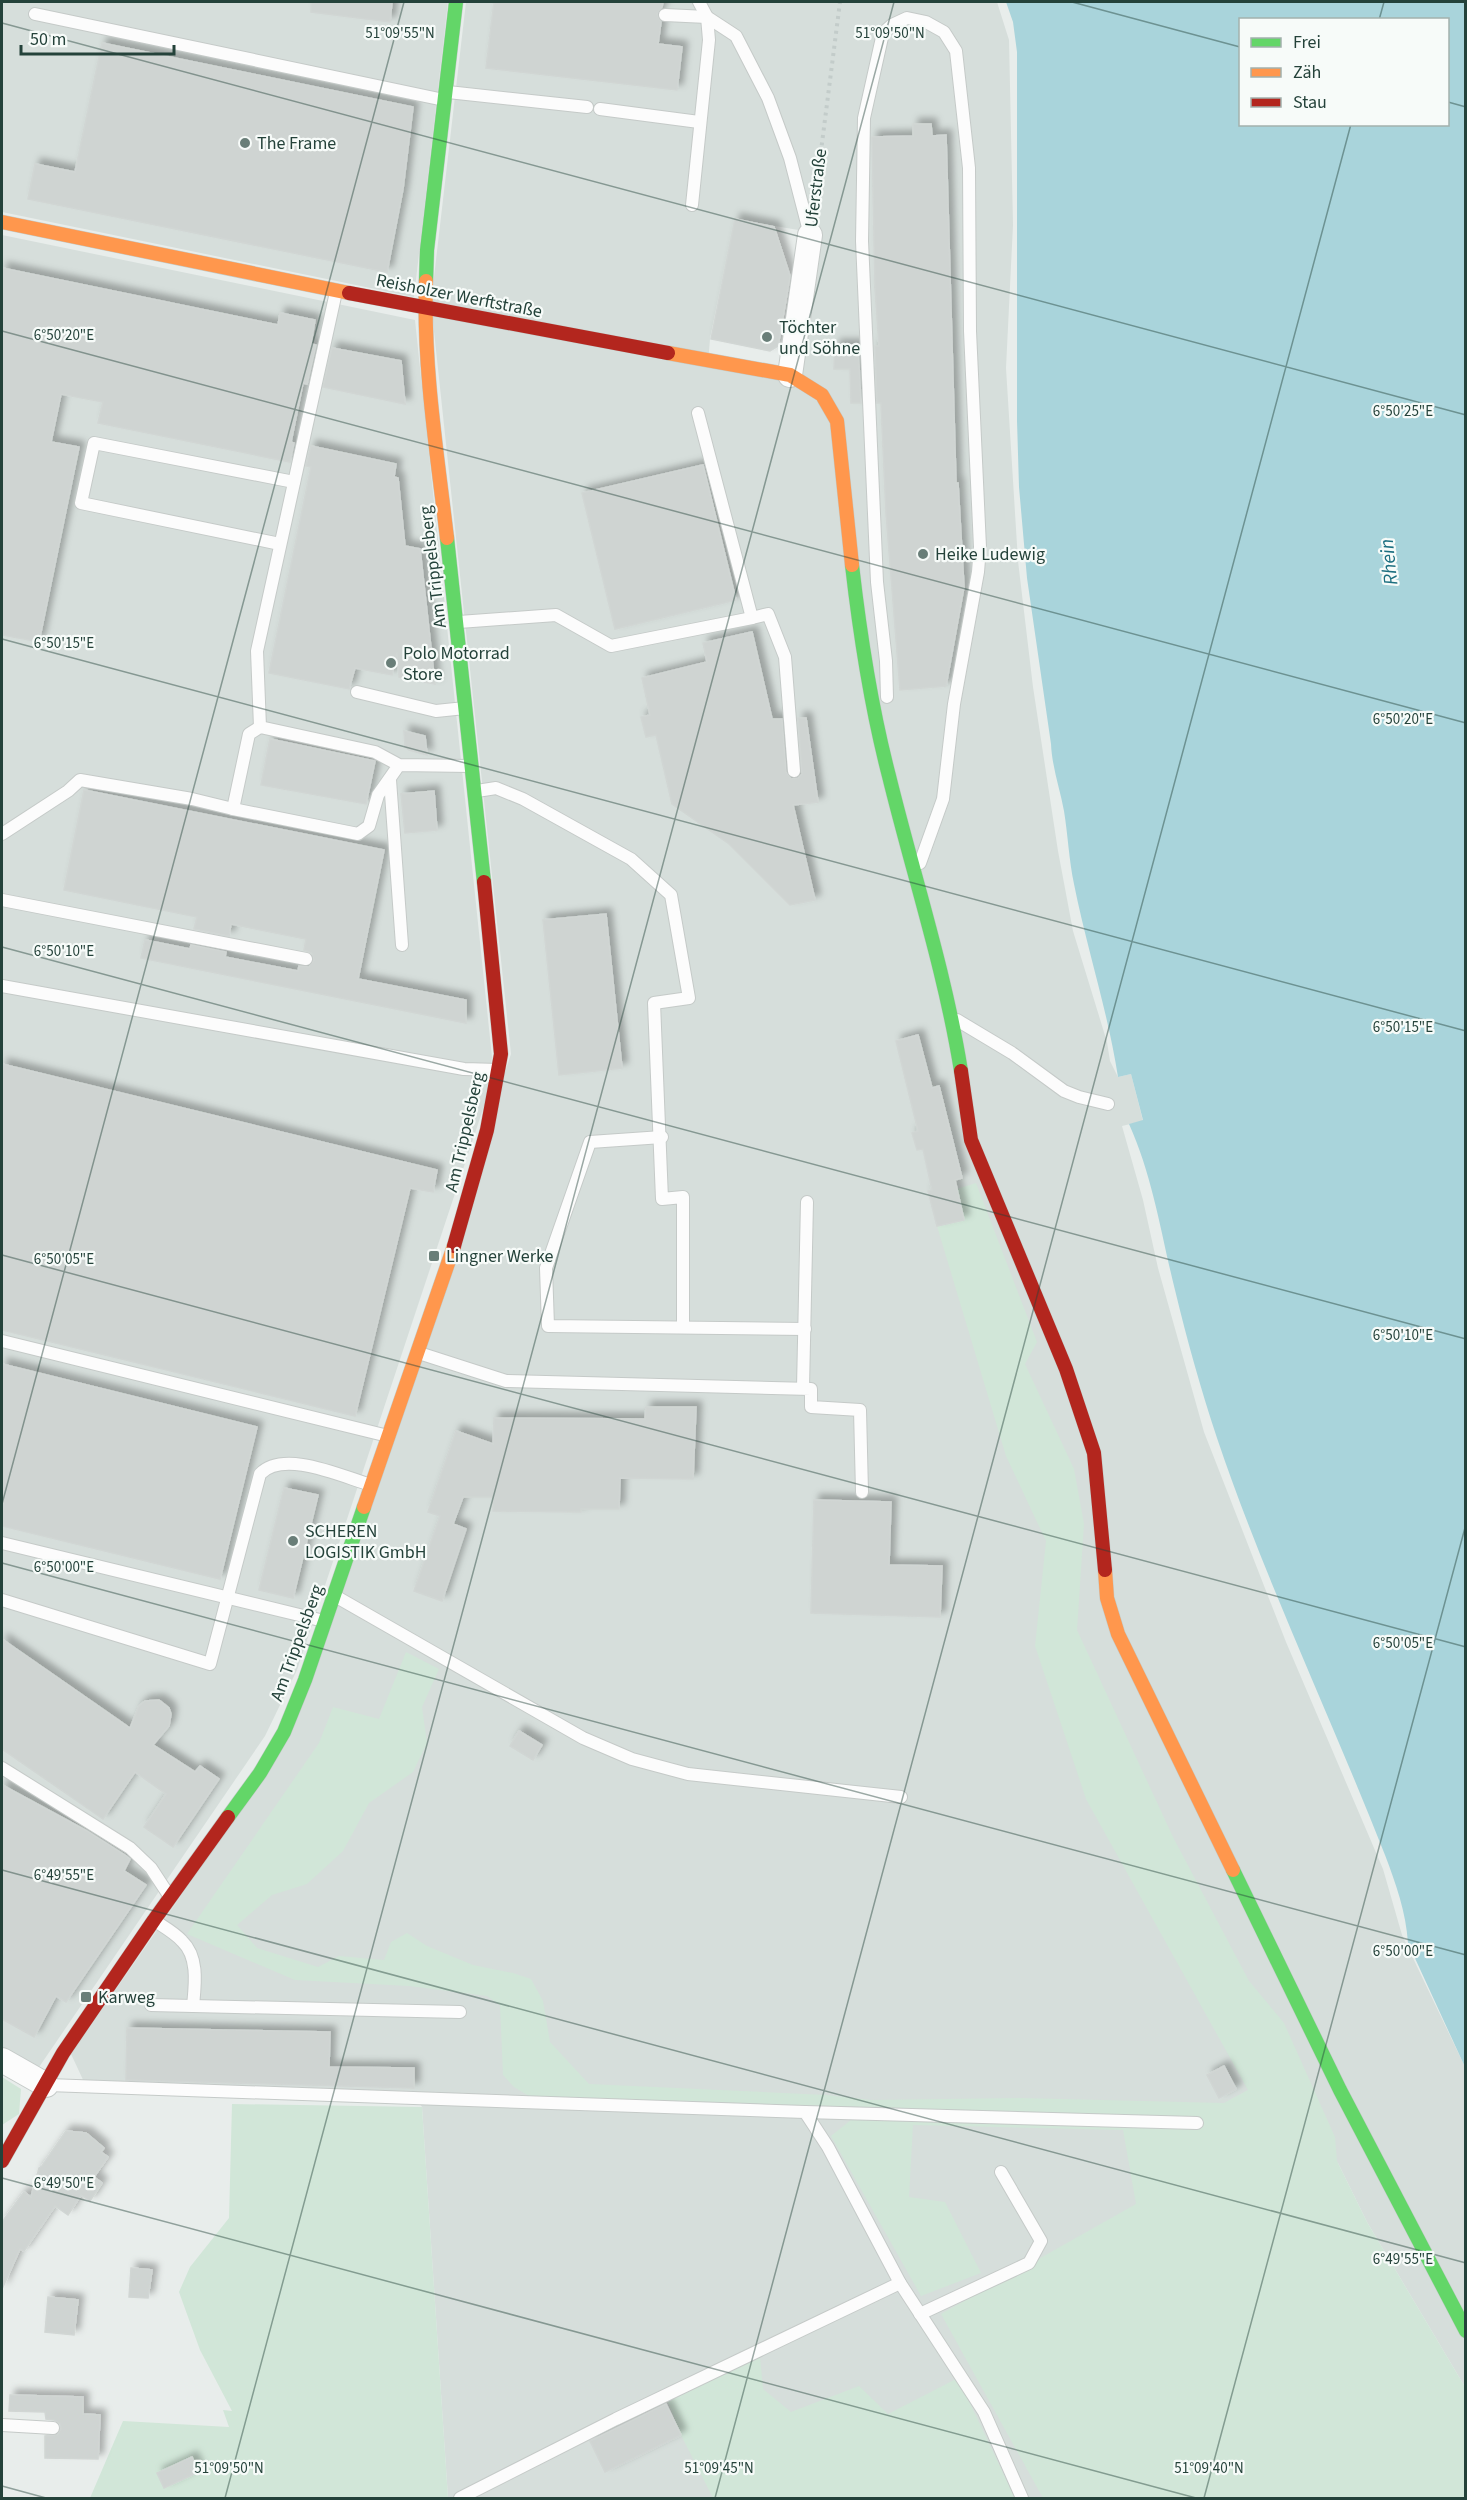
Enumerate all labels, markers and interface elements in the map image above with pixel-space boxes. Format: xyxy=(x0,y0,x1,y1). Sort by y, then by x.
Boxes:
scale bar xyxy=(21,18,174,56)
legend xyxy=(1239,18,1449,126)
text: 51°09'55"N xyxy=(365,23,435,44)
text: 51°09'50"N xyxy=(855,23,925,44)
text: 50 m xyxy=(30,27,66,52)
text: Frei xyxy=(1293,30,1321,55)
text: Zäh xyxy=(1293,60,1321,85)
text: Stau xyxy=(1293,90,1327,115)
place label: The Frame xyxy=(257,131,336,156)
marker: The Frame xyxy=(238,136,252,150)
street label: Uferstraße xyxy=(799,147,833,229)
street label: Reisholzer Werftstraße xyxy=(374,268,544,324)
place label: Töchter und Söhne xyxy=(779,315,860,361)
text: 6°50'20"E xyxy=(34,325,94,346)
marker: Töchter und Söhne xyxy=(760,330,774,344)
text: 6°50'25"E xyxy=(1373,401,1433,422)
street label: Am Trippelsberg xyxy=(413,505,453,629)
water label: Rhein xyxy=(1373,537,1405,587)
place label: Heike Ludewig xyxy=(935,542,1045,567)
marker: Heike Ludewig xyxy=(916,547,930,561)
text: 6°50'15"E xyxy=(34,633,94,654)
place label: Polo Motorrad Store xyxy=(403,641,510,687)
marker: Polo Motorrad Store xyxy=(384,656,398,670)
text: 6°50'20"E xyxy=(1373,709,1433,730)
text: 6°50'10"E xyxy=(34,941,94,962)
text: 6°50'15"E xyxy=(1373,1017,1433,1038)
street label: Am Trippelsberg xyxy=(439,1069,491,1195)
place label: Lingner Werke xyxy=(446,1244,554,1269)
text: 6°50'05"E xyxy=(34,1249,94,1270)
marker: Lingner Werke xyxy=(427,1249,441,1263)
text: 6°50'10"E xyxy=(1373,1325,1433,1346)
place label: SCHEREN LOGISTIK GmbH xyxy=(305,1519,426,1565)
marker: SCHEREN LOGISTIK GmbH xyxy=(286,1534,300,1548)
text: 6°50'00"E xyxy=(34,1557,94,1578)
street label: Am Trippelsberg xyxy=(264,1581,330,1705)
text: 6°50'05"E xyxy=(1373,1633,1433,1654)
text: 6°49'55"E xyxy=(34,1865,94,1886)
text: 6°50'00"E xyxy=(1373,1941,1433,1962)
place label: Karweg xyxy=(98,1985,155,2010)
marker: Karweg xyxy=(79,1990,93,2004)
text: 6°49'50"E xyxy=(34,2173,94,2194)
text: 6°49'55"E xyxy=(1373,2249,1433,2270)
text: 51°09'50"N xyxy=(194,2458,264,2479)
text: 51°09'45"N xyxy=(684,2458,754,2479)
text: 51°09'40"N xyxy=(1174,2458,1244,2479)

